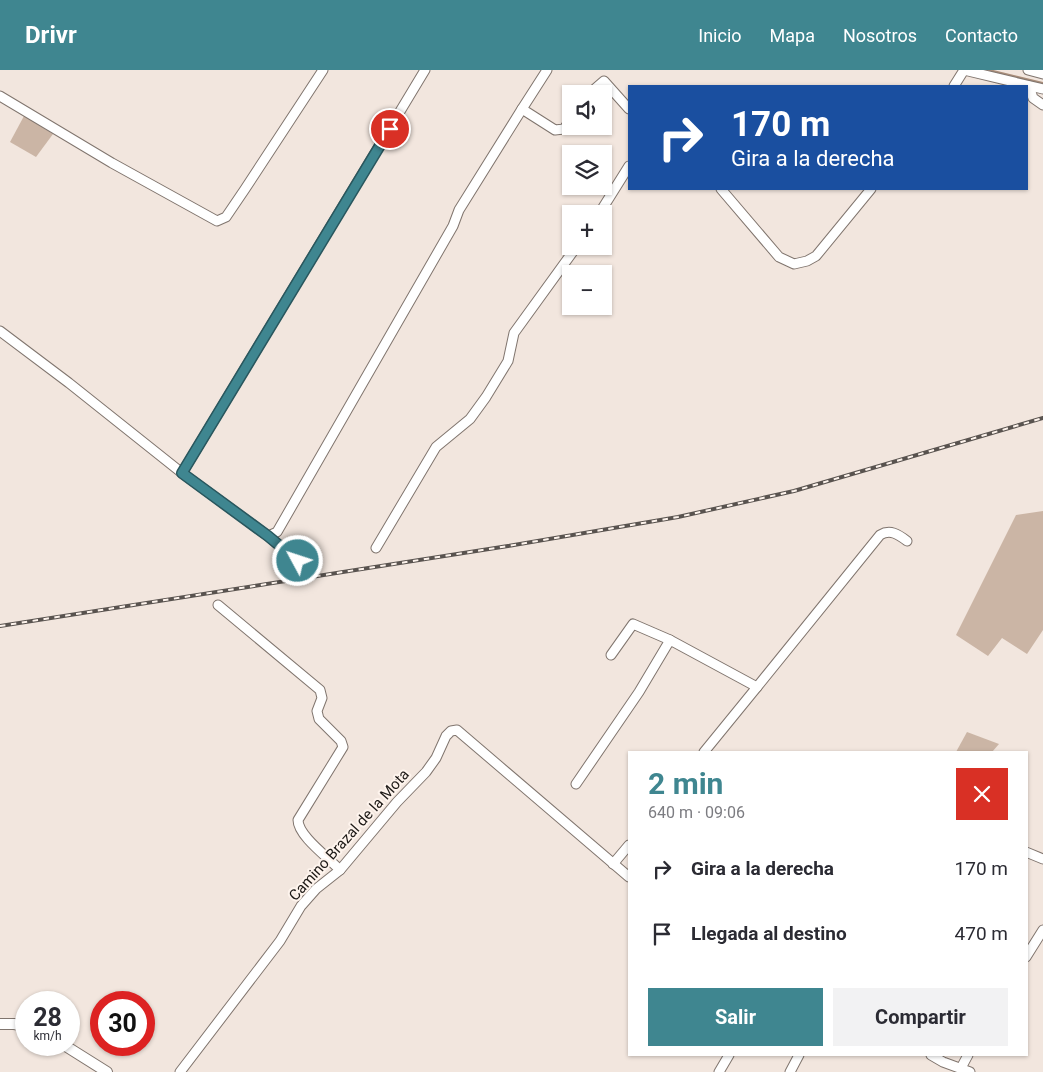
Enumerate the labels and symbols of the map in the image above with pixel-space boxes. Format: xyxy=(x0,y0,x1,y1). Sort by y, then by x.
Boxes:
pin xyxy=(369,108,411,150)
position arrow xyxy=(271,534,323,586)
street label: Camino Brazal de la Mota xyxy=(285,765,413,905)
speed limit sign: 30 xyxy=(90,991,155,1056)

